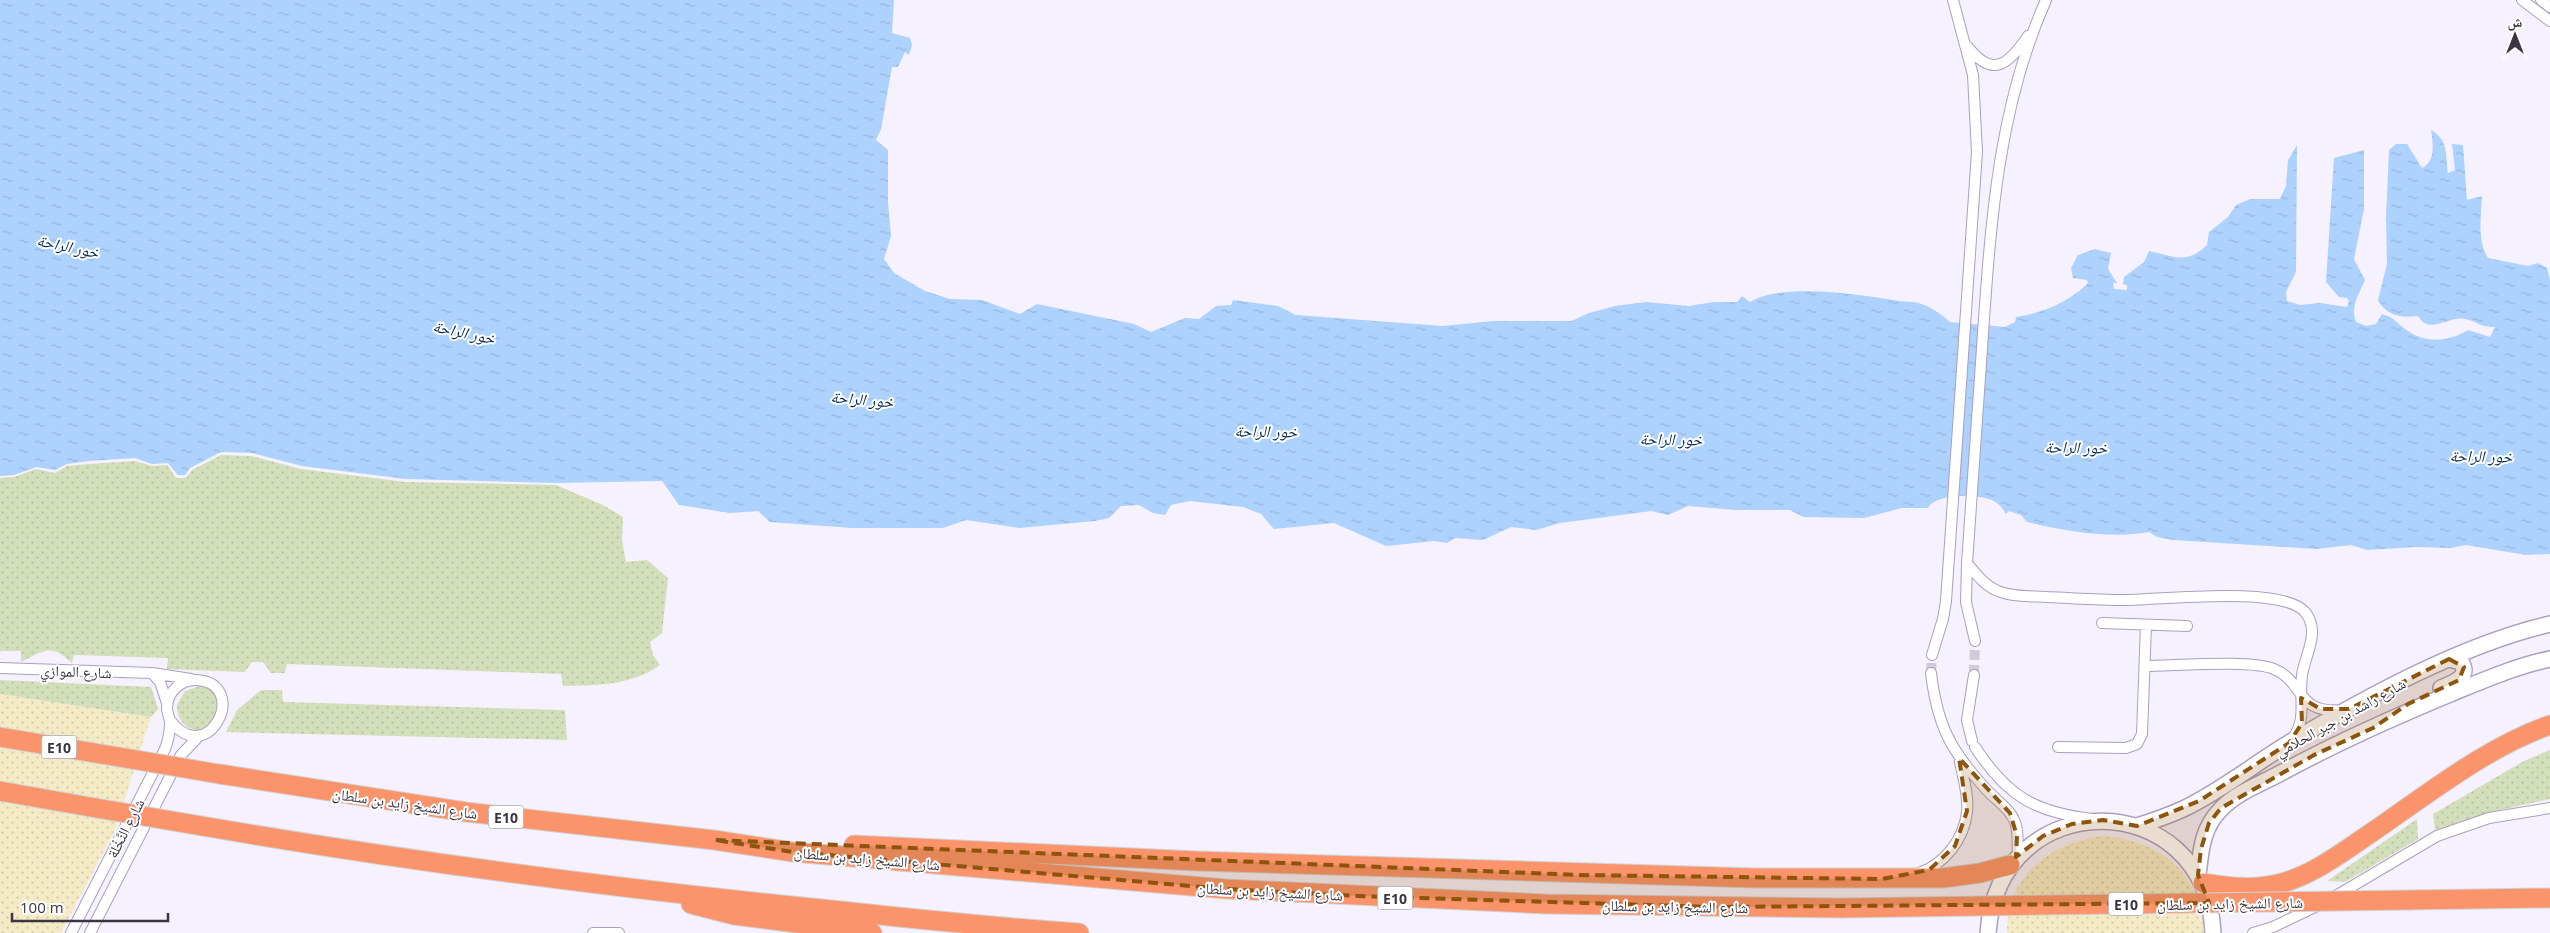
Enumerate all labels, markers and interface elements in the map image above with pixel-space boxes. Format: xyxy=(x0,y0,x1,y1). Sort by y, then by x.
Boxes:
north arrow xyxy=(2490,10,2540,60)
text: ش xyxy=(2508,12,2523,31)
water label: خور الراحة xyxy=(35,229,102,263)
water label: خور الراحة xyxy=(431,315,498,349)
water label: خور الراحة xyxy=(830,385,895,413)
water label: خور الراحة xyxy=(1234,419,1298,443)
water label: خور الراحة xyxy=(1639,427,1703,451)
water label: خور الراحة xyxy=(2044,435,2108,459)
water label: خور الراحة xyxy=(2449,444,2513,468)
street label: شارع الموازي xyxy=(40,660,112,685)
street label: شارع راشد بن جبر الحلامي xyxy=(2271,673,2410,764)
road number: E10 xyxy=(42,736,76,759)
street label: شارع الشيخ زايد بن سلطان xyxy=(331,783,479,824)
street label: شارع النَّخْلة xyxy=(102,795,149,862)
road number: E10 xyxy=(488,806,524,829)
street label: شارع الشيخ زايد بن سلطان xyxy=(793,842,941,875)
street label: شارع الشيخ زايد بن سلطان xyxy=(1196,877,1344,906)
road number: E10 xyxy=(1378,886,1412,910)
scale bar xyxy=(12,890,169,922)
road number: E10 xyxy=(2108,892,2144,916)
street label: شارع الشيخ زايد بن سلطان xyxy=(2157,892,2303,915)
street label: شارع الشيخ زايد بن سلطان xyxy=(1602,895,1748,918)
text: 100 m xyxy=(20,897,64,917)

